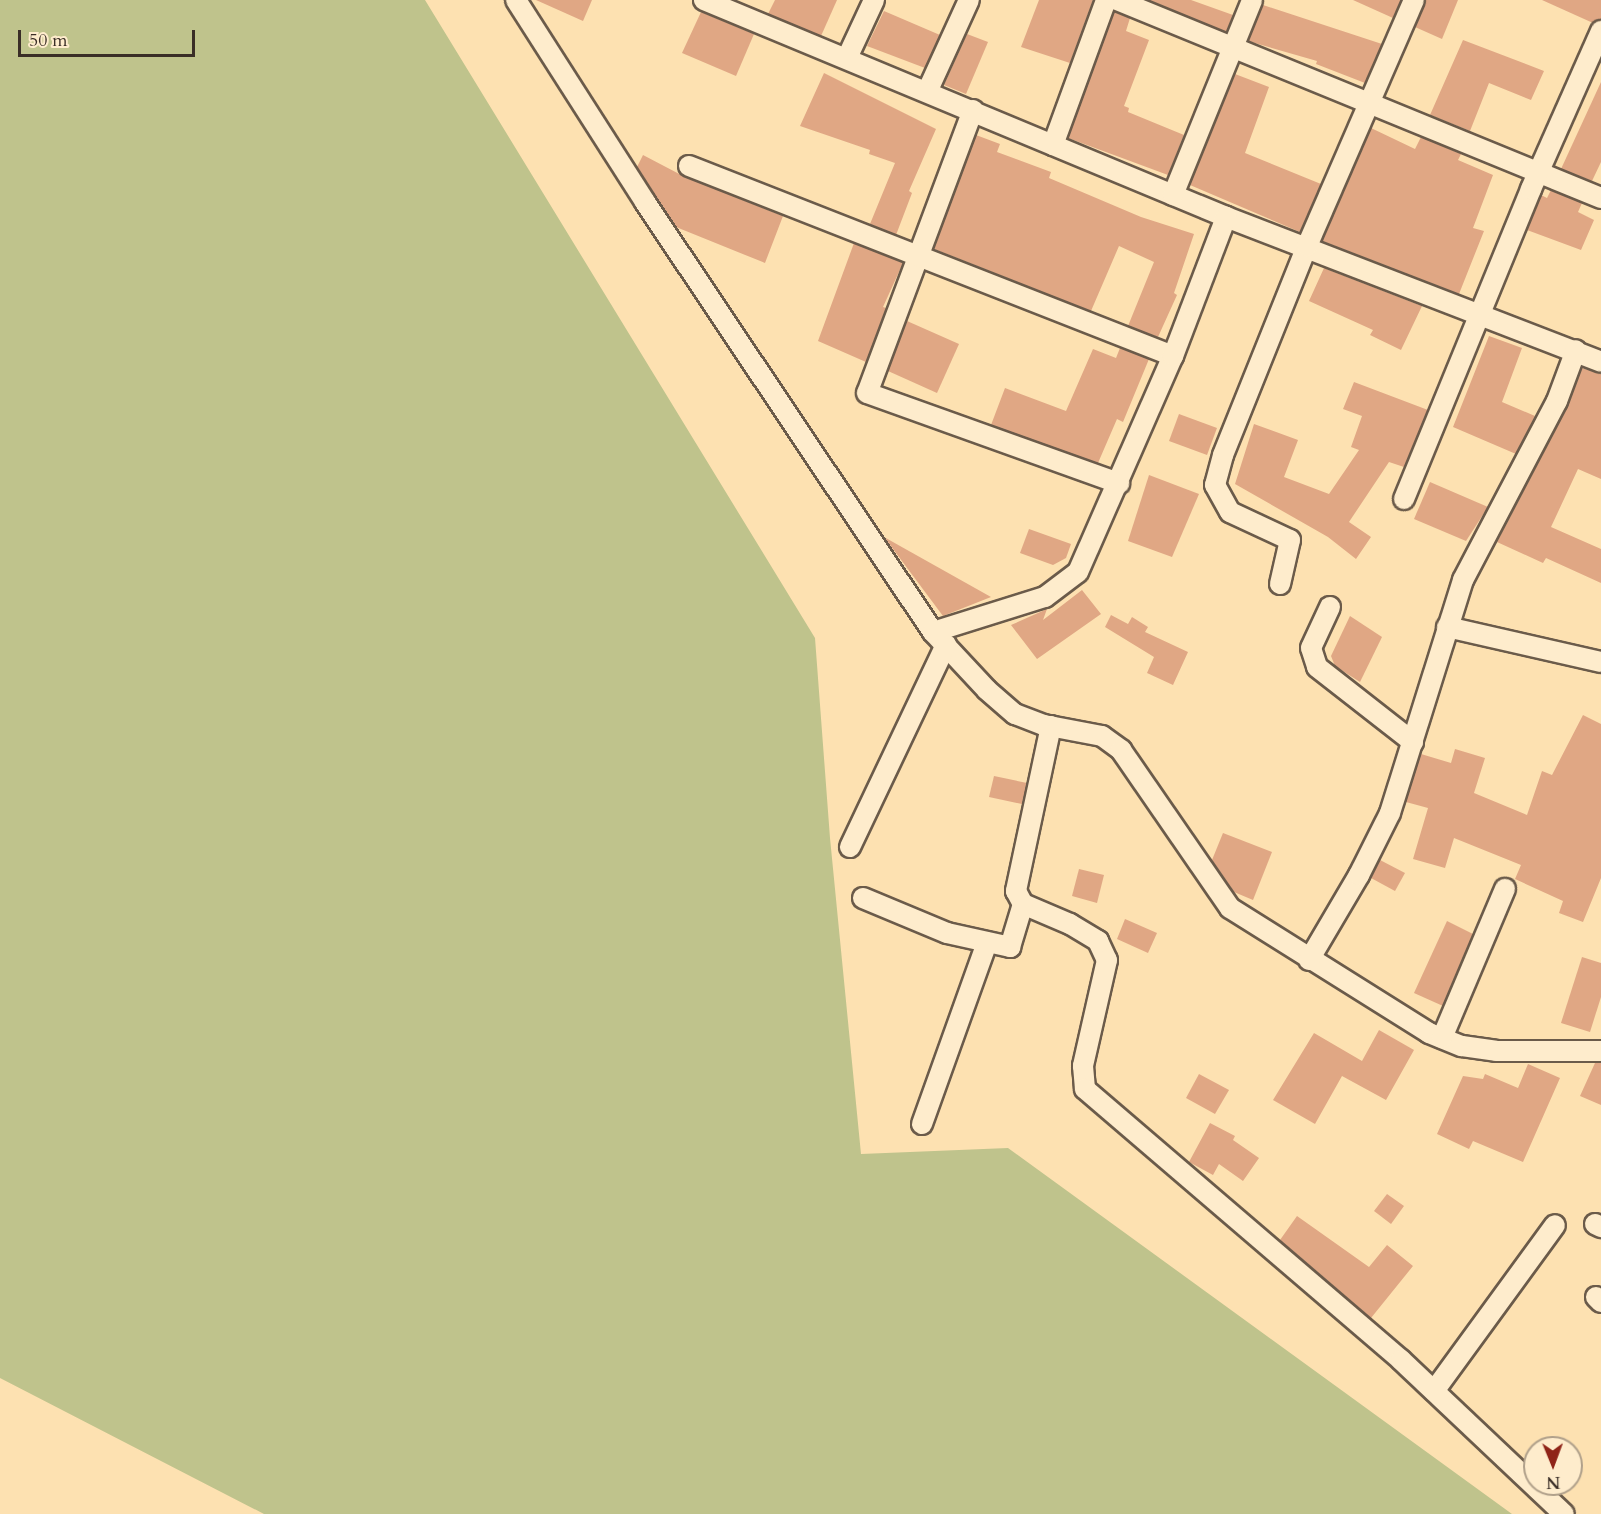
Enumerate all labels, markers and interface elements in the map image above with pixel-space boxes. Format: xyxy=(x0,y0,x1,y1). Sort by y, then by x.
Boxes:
scale bar xyxy=(21,18,198,56)
text: 50 m xyxy=(29,28,68,53)
north arrow xyxy=(1523,1436,1583,1496)
text: N xyxy=(1546,1471,1560,1493)

